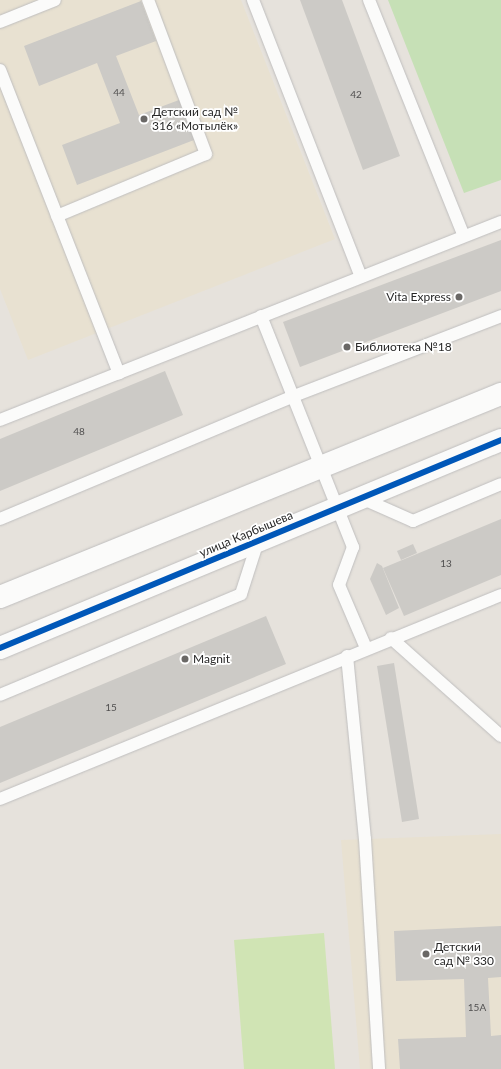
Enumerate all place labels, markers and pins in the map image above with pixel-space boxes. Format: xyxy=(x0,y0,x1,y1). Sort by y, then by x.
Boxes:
place label: Детский сад № 316 «Мотылёк» xyxy=(152,105,238,133)
marker: Детский сад № 316 «Мотылёк» xyxy=(139,114,149,124)
place label: Vita Express xyxy=(386,290,451,304)
marker: Vita Express xyxy=(454,292,464,302)
place label: Библиотека №18 xyxy=(355,340,452,354)
marker: Библиотека №18 xyxy=(342,342,352,352)
place label: Magnit xyxy=(193,652,230,666)
marker: Magnit xyxy=(180,654,190,664)
place label: Детский сад № 330 xyxy=(434,940,494,968)
marker: Детский сад № 330 xyxy=(421,949,431,959)

